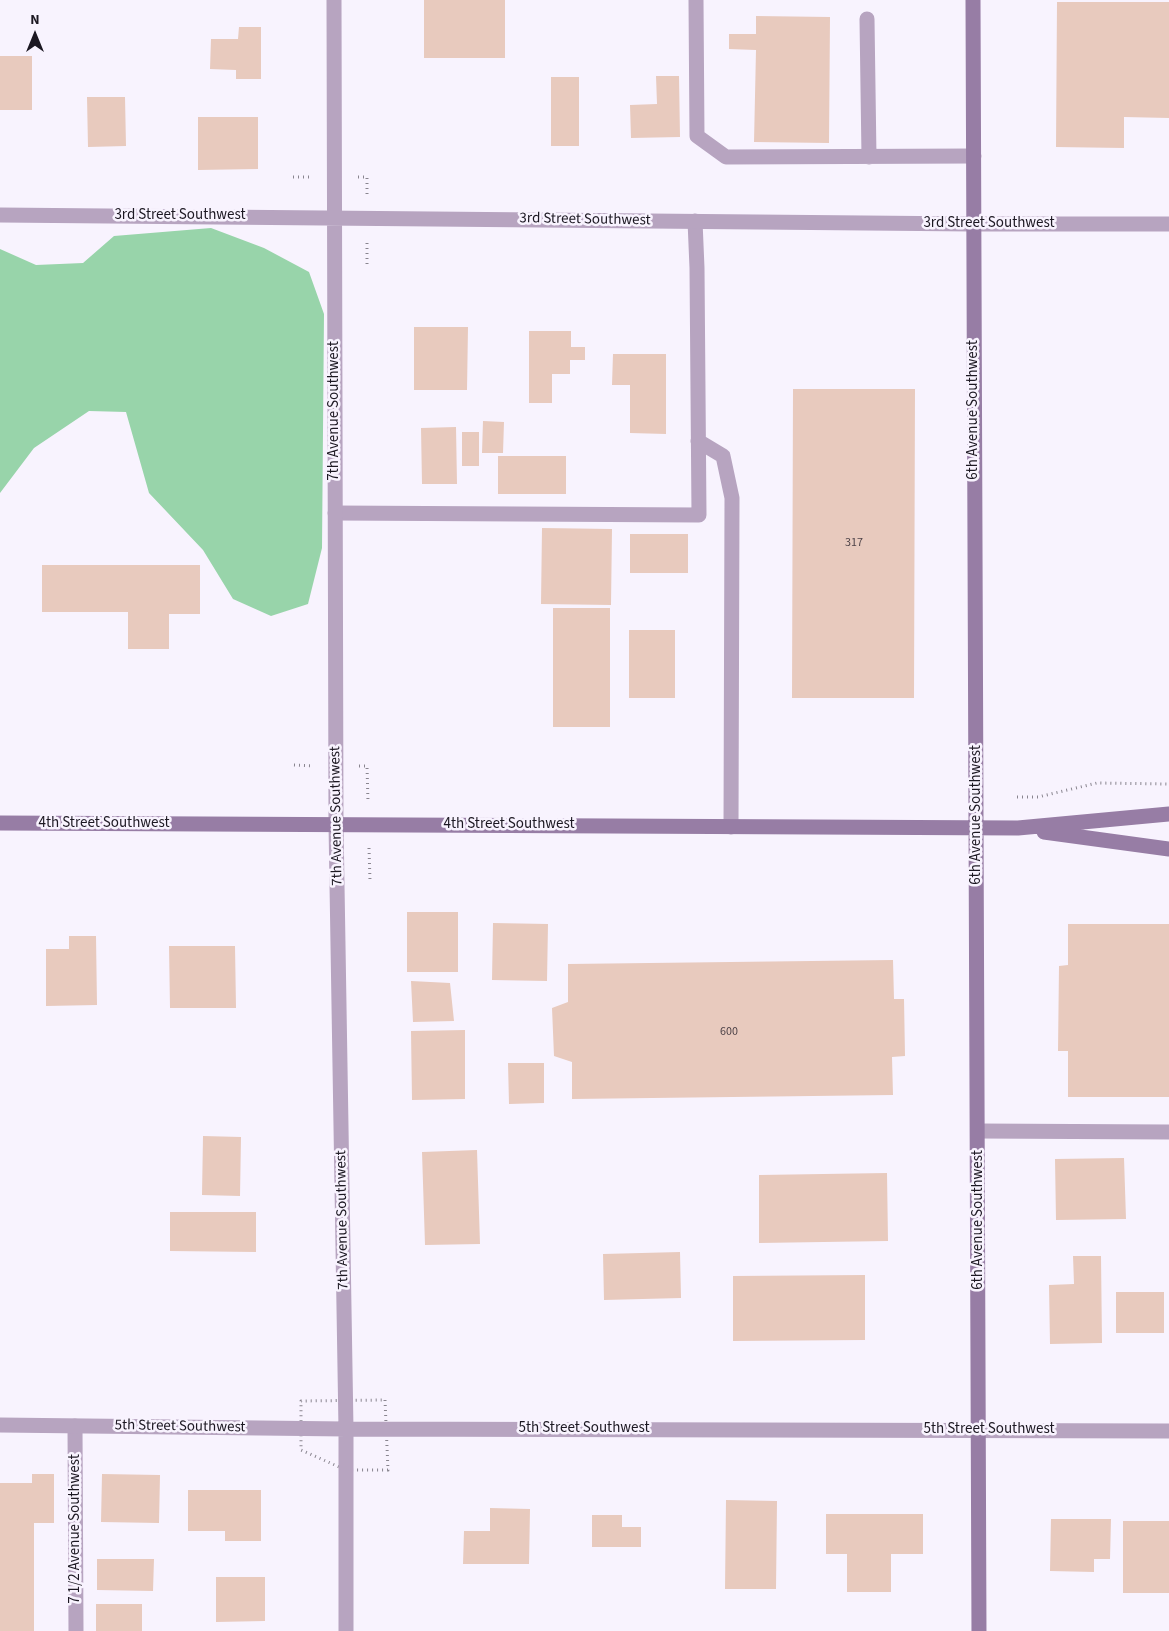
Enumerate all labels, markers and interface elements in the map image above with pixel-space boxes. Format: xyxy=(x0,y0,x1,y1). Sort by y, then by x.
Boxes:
north arrow xyxy=(10,10,60,60)
text: N xyxy=(30,10,40,30)
street label: 3rd Street Southwest xyxy=(114,207,246,225)
street label: 3rd Street Southwest xyxy=(519,210,651,230)
street label: 3rd Street Southwest xyxy=(923,215,1055,233)
street label: 6th Avenue Southwest xyxy=(965,340,983,480)
street label: 7th Avenue Southwest xyxy=(326,341,344,481)
house number: 317 xyxy=(845,536,863,550)
street label: 6th Avenue Southwest xyxy=(968,745,986,885)
street label: 7th Avenue Southwest xyxy=(327,746,347,886)
street label: 4th Street Southwest xyxy=(38,815,170,833)
street label: 4th Street Southwest xyxy=(443,816,575,834)
house number: 600 xyxy=(720,1025,738,1039)
street label: 7th Avenue Southwest xyxy=(333,1150,353,1290)
street label: 6th Avenue Southwest xyxy=(970,1150,988,1290)
street label: 5th Street Southwest xyxy=(114,1417,246,1437)
street label: 5th Street Southwest xyxy=(518,1420,650,1438)
street label: 5th Street Southwest xyxy=(923,1421,1055,1439)
street label: 7 1/2 Avenue Southwest xyxy=(67,1454,85,1604)

